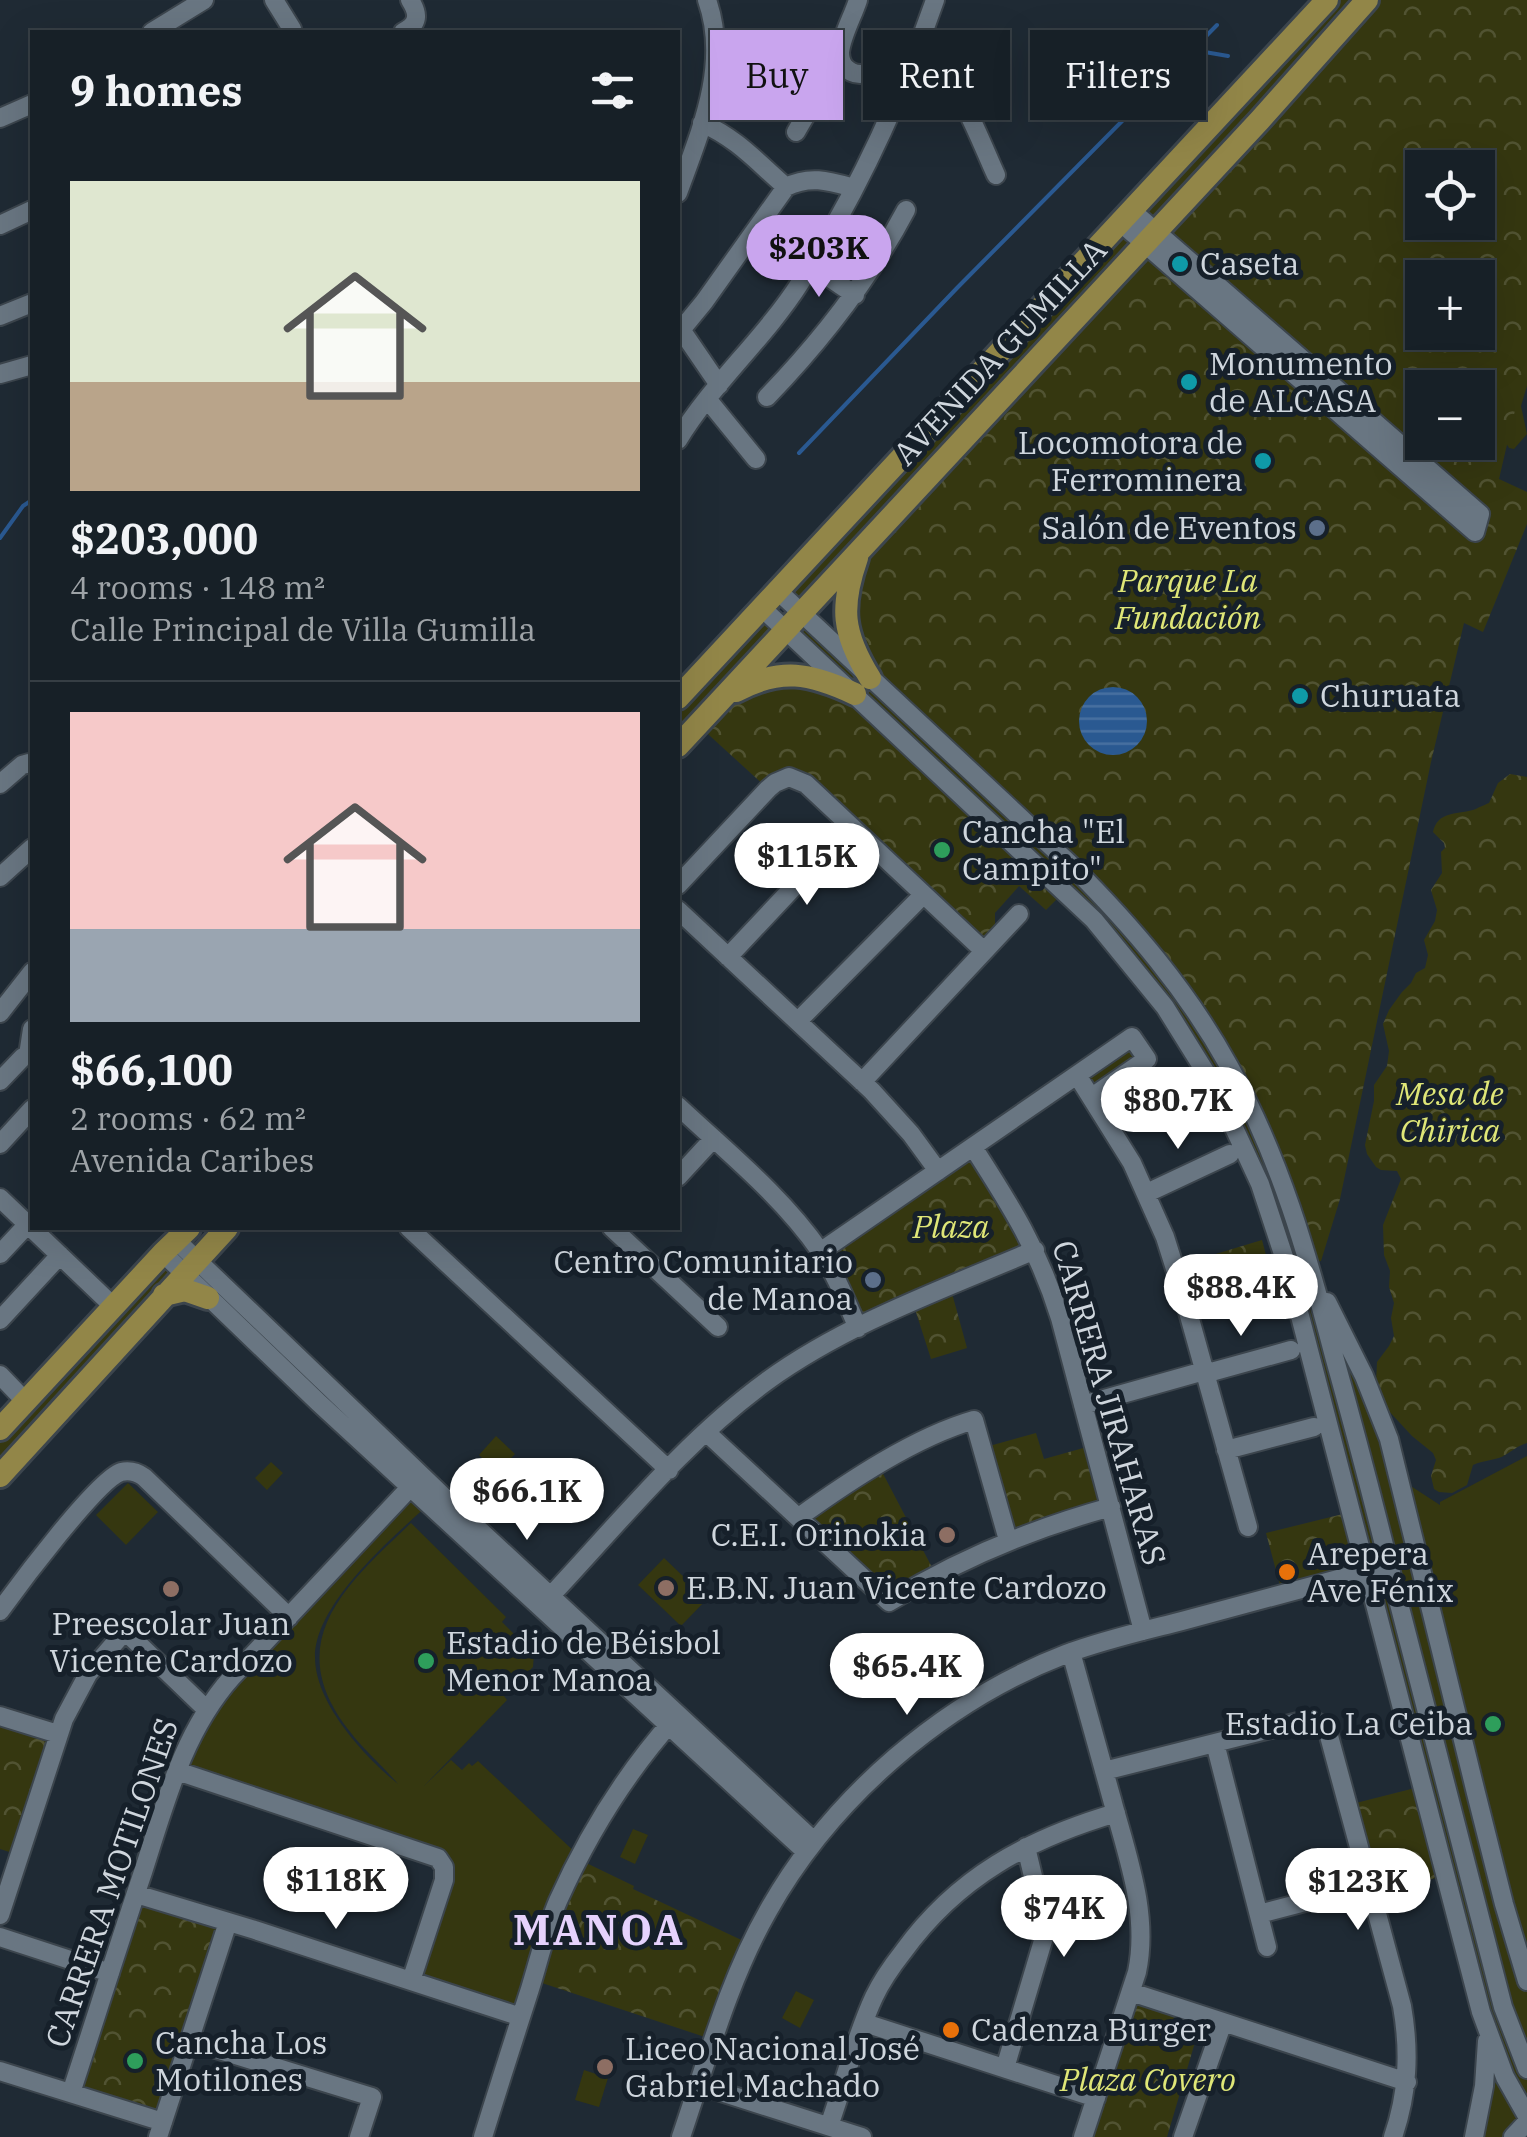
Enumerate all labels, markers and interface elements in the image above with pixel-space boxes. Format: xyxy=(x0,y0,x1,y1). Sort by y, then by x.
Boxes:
chip: Buy xyxy=(710,30,843,120)
chip: Rent xyxy=(863,30,1010,120)
chip: Filters xyxy=(1030,30,1206,120)
text: 9 homes xyxy=(70,63,243,118)
icon: filters xyxy=(585,63,640,118)
map controls xyxy=(1405,150,1495,460)
button: locate xyxy=(1405,150,1495,240)
pin: $203K xyxy=(749,215,889,300)
text: $203K xyxy=(768,226,870,268)
street label: AVENIDA GUMILLA xyxy=(883,229,1115,474)
place label: Caseta xyxy=(1200,242,1299,284)
icon: home xyxy=(265,246,445,426)
marker: Caseta xyxy=(1169,253,1191,275)
button: + xyxy=(1405,260,1495,350)
place label: Monumento de ALCASA xyxy=(1209,342,1393,421)
button: − xyxy=(1405,370,1495,460)
marker: Monumento de ALCASA xyxy=(1178,371,1200,393)
place label: Locomotora de Ferrominera xyxy=(1018,421,1243,500)
marker: Locomotora de Ferrominera xyxy=(1252,450,1274,472)
place label: Salón de Eventos xyxy=(1041,506,1297,548)
text: $203,000 xyxy=(70,511,258,566)
marker: Salón de Eventos xyxy=(1306,517,1328,539)
park label: Parque La Fundación xyxy=(1114,559,1261,638)
text: 4 rooms · 148 m² xyxy=(70,566,325,608)
text: Calle Principal de Villa Gumilla xyxy=(70,608,536,650)
place label: Churuata xyxy=(1320,674,1461,716)
marker: Churuata xyxy=(1289,685,1311,707)
icon: home xyxy=(265,777,445,957)
place label: Cancha "El Campito" xyxy=(962,810,1125,889)
pin: $115K xyxy=(737,823,877,908)
text: $115K xyxy=(756,834,858,876)
marker: Cancha "El Campito" xyxy=(931,839,953,861)
text: $66,100 xyxy=(70,1042,233,1097)
pin: $80.7K xyxy=(1097,1067,1259,1152)
park label: Mesa de Chirica xyxy=(1395,1072,1504,1151)
text: $80.7K xyxy=(1123,1078,1233,1120)
text: 2 rooms · 62 m² xyxy=(70,1097,306,1139)
text: Avenida Caribes xyxy=(70,1139,314,1181)
park label: Plaza xyxy=(912,1205,990,1247)
street label: CARRERA JIRAHARAS xyxy=(1043,1235,1176,1570)
place label: Centro Comunitario de Manoa xyxy=(554,1240,853,1319)
pin: $88.4K xyxy=(1160,1254,1322,1339)
text: $88.4K xyxy=(1186,1265,1296,1307)
marker: Centro Comunitario de Manoa xyxy=(862,1269,884,1291)
pin: $66.1K xyxy=(446,1458,608,1543)
text: $66.1K xyxy=(472,1469,582,1511)
place label: C.E.I. Orinokia xyxy=(711,1513,927,1555)
marker: C.E.I. Orinokia xyxy=(936,1524,958,1546)
place label: Arepera Ave Fénix xyxy=(1307,1532,1454,1611)
marker: Arepera Ave Fénix xyxy=(1276,1561,1298,1583)
place label: E.B.N. Juan Vicente Cardozo xyxy=(686,1566,1107,1608)
marker: E.B.N. Juan Vicente Cardozo xyxy=(655,1577,677,1599)
marker: Preescolar Juan Vicente Cardozo xyxy=(160,1578,182,1600)
place label: Preescolar Juan Vicente Cardozo xyxy=(49,1602,293,1681)
place label: Estadio de Béisbol Menor Manoa xyxy=(446,1621,721,1700)
pin: $65.4K xyxy=(826,1633,988,1718)
text: $65.4K xyxy=(852,1644,962,1686)
marker: Estadio de Béisbol Menor Manoa xyxy=(415,1650,437,1672)
place label: Estadio La Ceiba xyxy=(1225,1702,1473,1744)
street label: CARRERA MOTILONES xyxy=(35,1713,187,2053)
marker: Estadio La Ceiba xyxy=(1482,1713,1504,1735)
pin: $118K xyxy=(266,1847,406,1932)
pin: $123K xyxy=(1288,1848,1428,1933)
text: $118K xyxy=(285,1858,387,1900)
text: $123K xyxy=(1307,1859,1409,1901)
pin: $74K xyxy=(1005,1875,1123,1960)
text: $74K xyxy=(1023,1886,1105,1928)
district label: MANOA xyxy=(513,1902,685,1957)
place label: Cadenza Burger xyxy=(971,2008,1211,2050)
marker: Cadenza Burger xyxy=(940,2019,962,2041)
place label: Cancha Los Motilones xyxy=(155,2021,327,2100)
place label: Liceo Nacional José Gabriel Machado xyxy=(625,2027,920,2106)
marker: Cancha Los Motilones xyxy=(124,2050,146,2072)
marker: Liceo Nacional José Gabriel Machado xyxy=(594,2056,616,2078)
park label: Plaza Covero xyxy=(1059,2058,1236,2100)

